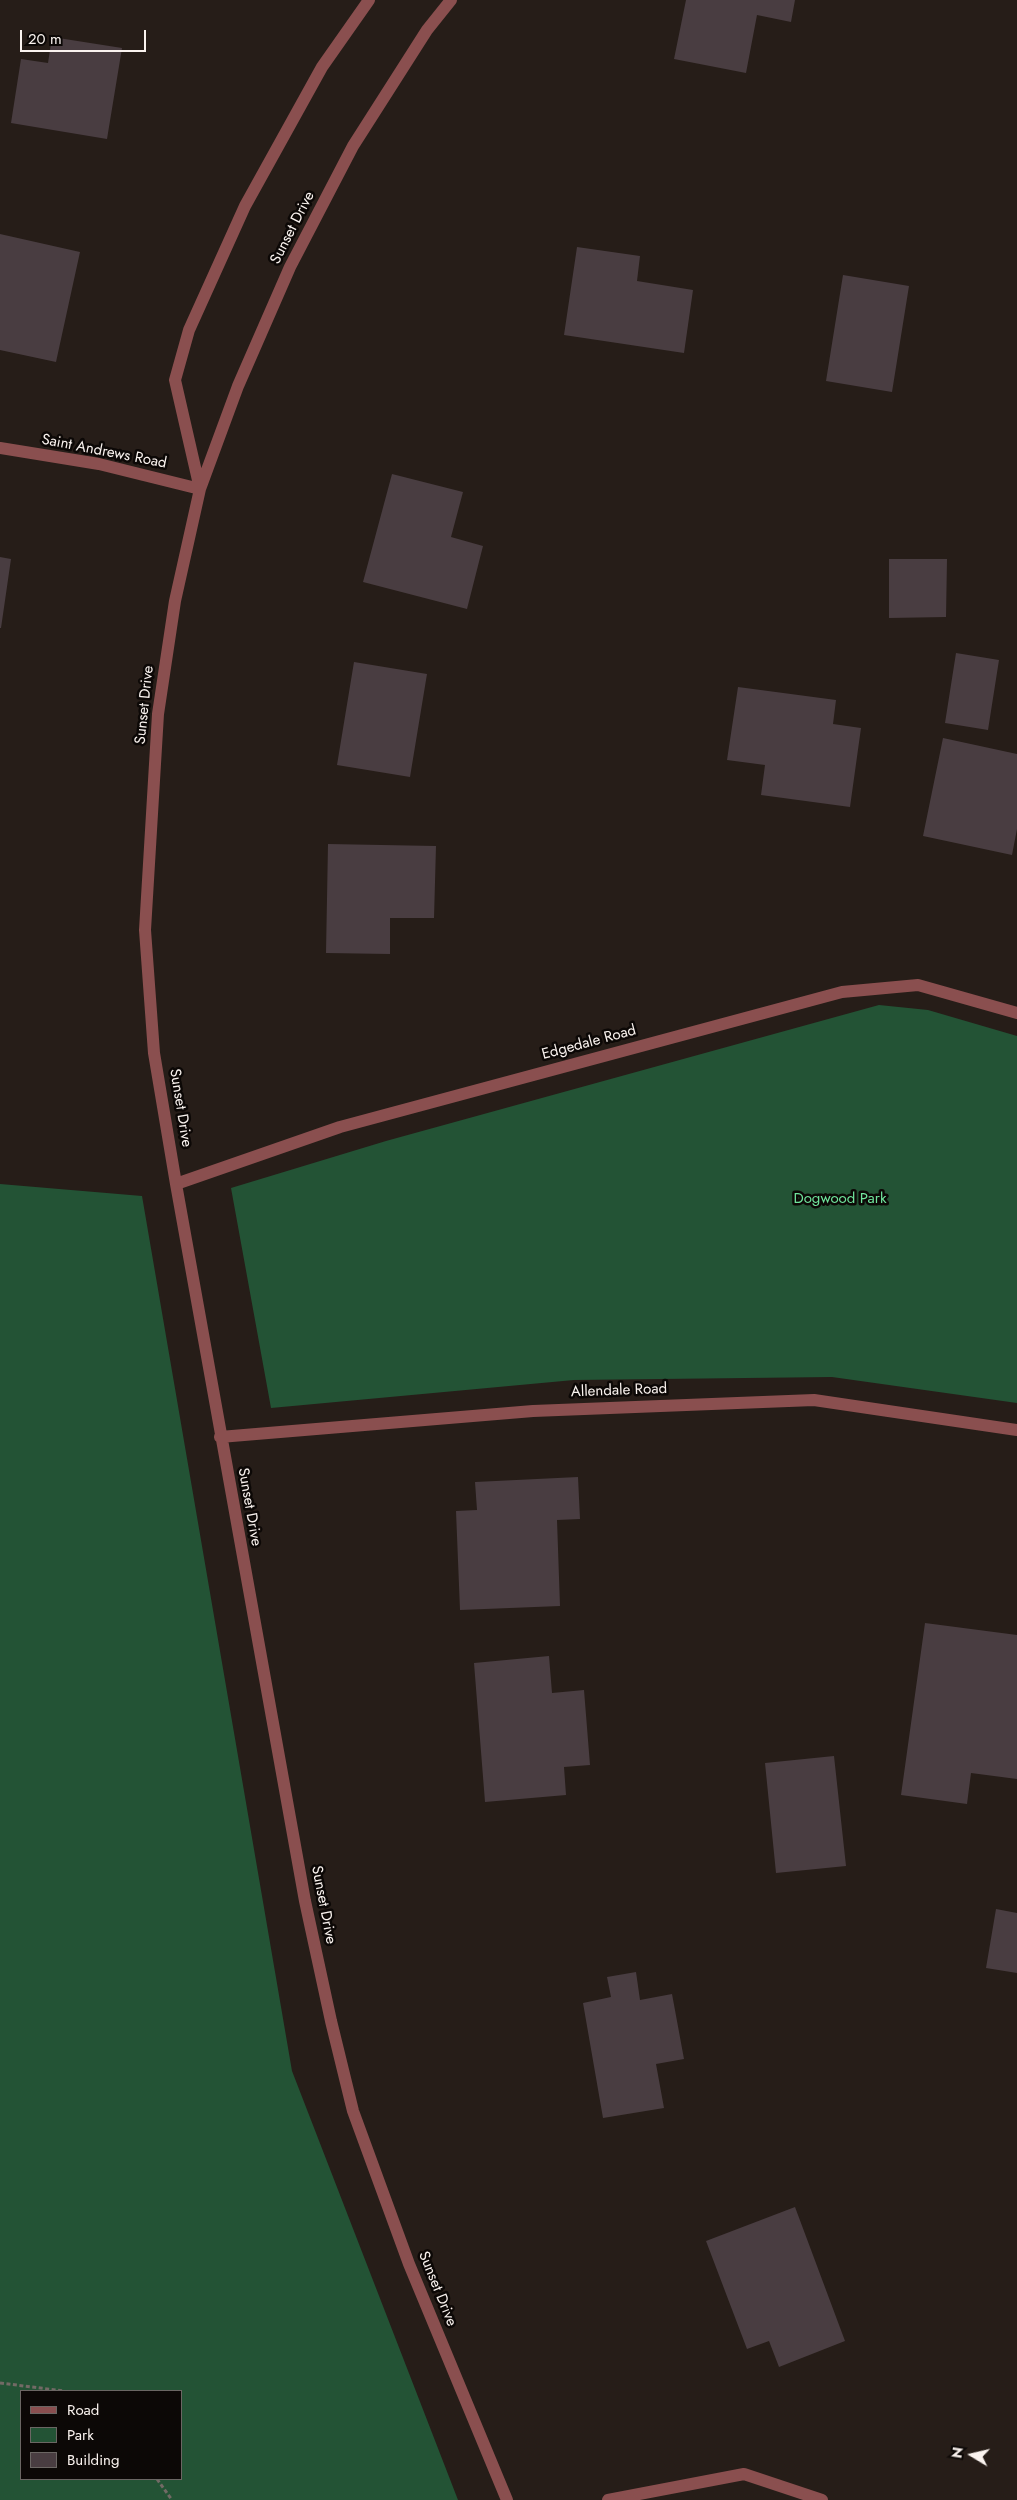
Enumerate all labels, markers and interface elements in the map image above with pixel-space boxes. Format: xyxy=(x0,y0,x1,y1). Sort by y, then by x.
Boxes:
scale bar xyxy=(22,20,149,52)
text: 20 m xyxy=(28,28,62,50)
street label: Sunset Drive xyxy=(267,189,319,267)
street label: Saint Andrews Road xyxy=(40,431,168,473)
street label: Sunset Drive xyxy=(132,665,158,745)
street label: Edgedale Road xyxy=(540,1022,638,1064)
street label: Sunset Drive xyxy=(165,1067,195,1149)
park label: Dogwood Park xyxy=(793,1190,887,1208)
street label: Allendale Road xyxy=(571,1380,667,1402)
street label: Sunset Drive xyxy=(233,1466,265,1548)
street label: Sunset Drive xyxy=(307,1864,339,1946)
street label: Sunset Drive xyxy=(414,2249,460,2329)
legend xyxy=(20,2390,182,2480)
text: Road xyxy=(67,2399,99,2421)
text: Park xyxy=(67,2424,94,2446)
north arrow xyxy=(947,2430,997,2480)
text: N xyxy=(946,2446,968,2460)
text: Building xyxy=(67,2449,119,2471)

